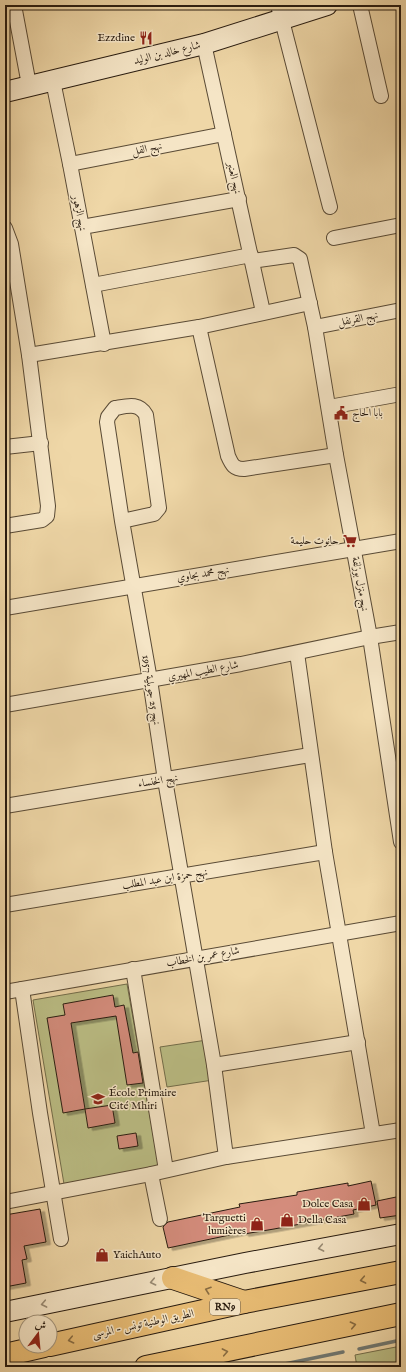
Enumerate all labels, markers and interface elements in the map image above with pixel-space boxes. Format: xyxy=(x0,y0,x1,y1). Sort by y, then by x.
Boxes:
restaurant icon: Ezzdine xyxy=(138,30,154,46)
place label: Ezzdine xyxy=(97,31,135,45)
street label: شارع خالد بن الوليد xyxy=(132,38,202,70)
street label: نهج الفل xyxy=(131,139,164,162)
street label: نهج العنبر xyxy=(220,160,244,196)
street label: نهج الزهور xyxy=(66,193,89,233)
street label: نهج القرنفل xyxy=(337,308,380,333)
public building icon: بابا الحاج xyxy=(333,405,349,421)
place label: بابا الحاج xyxy=(352,406,383,423)
supermarket icon: حانوت حليمة xyxy=(342,533,358,549)
place label: حانوت حليمة xyxy=(291,534,339,548)
street label: نهج منزل بوزلفة xyxy=(345,556,372,613)
street label: نهج محمد بجاوي xyxy=(176,563,231,588)
street label: نهج 25 جويلية 1957 xyxy=(136,654,163,726)
street label: شارع الطيب المهيري xyxy=(166,658,240,686)
street label: نهج الخنساء xyxy=(137,771,179,794)
street label: نهج حمزة ابن عبد المطلب xyxy=(121,865,209,896)
street label: شارع عمر بن الخطاب xyxy=(165,944,241,972)
place label: École Primaire Cité Mhiri xyxy=(109,1086,176,1113)
school or university icon: École Primaire Cité Mhiri xyxy=(90,1091,106,1107)
shop icon: Dolce Casa xyxy=(356,1196,372,1212)
place label: Dolce Casa xyxy=(302,1197,353,1211)
place label: Targuetti lumières xyxy=(203,1211,246,1238)
shop icon: Della Casa xyxy=(279,1212,295,1228)
place label: Della Casa xyxy=(298,1213,347,1227)
shop icon: Targuetti lumières xyxy=(249,1216,265,1232)
one-way arrow xyxy=(318,1244,324,1252)
shop icon: YaichAuto xyxy=(94,1247,110,1263)
place label: YaichAuto xyxy=(113,1248,161,1262)
one-way arrow xyxy=(360,1275,366,1283)
one-way arrow xyxy=(149,1277,156,1285)
one-way arrow xyxy=(205,1286,212,1295)
one-way arrow xyxy=(41,1299,47,1307)
road number: RN9 xyxy=(210,1299,240,1315)
street label: الطريق الوطنية تونس - المرسى xyxy=(91,1306,195,1342)
north arrow xyxy=(18,1314,58,1354)
text: ش xyxy=(33,1317,48,1334)
one-way arrow xyxy=(349,1321,356,1329)
one-way arrow xyxy=(68,1336,74,1344)
one-way arrow xyxy=(222,1348,229,1356)

